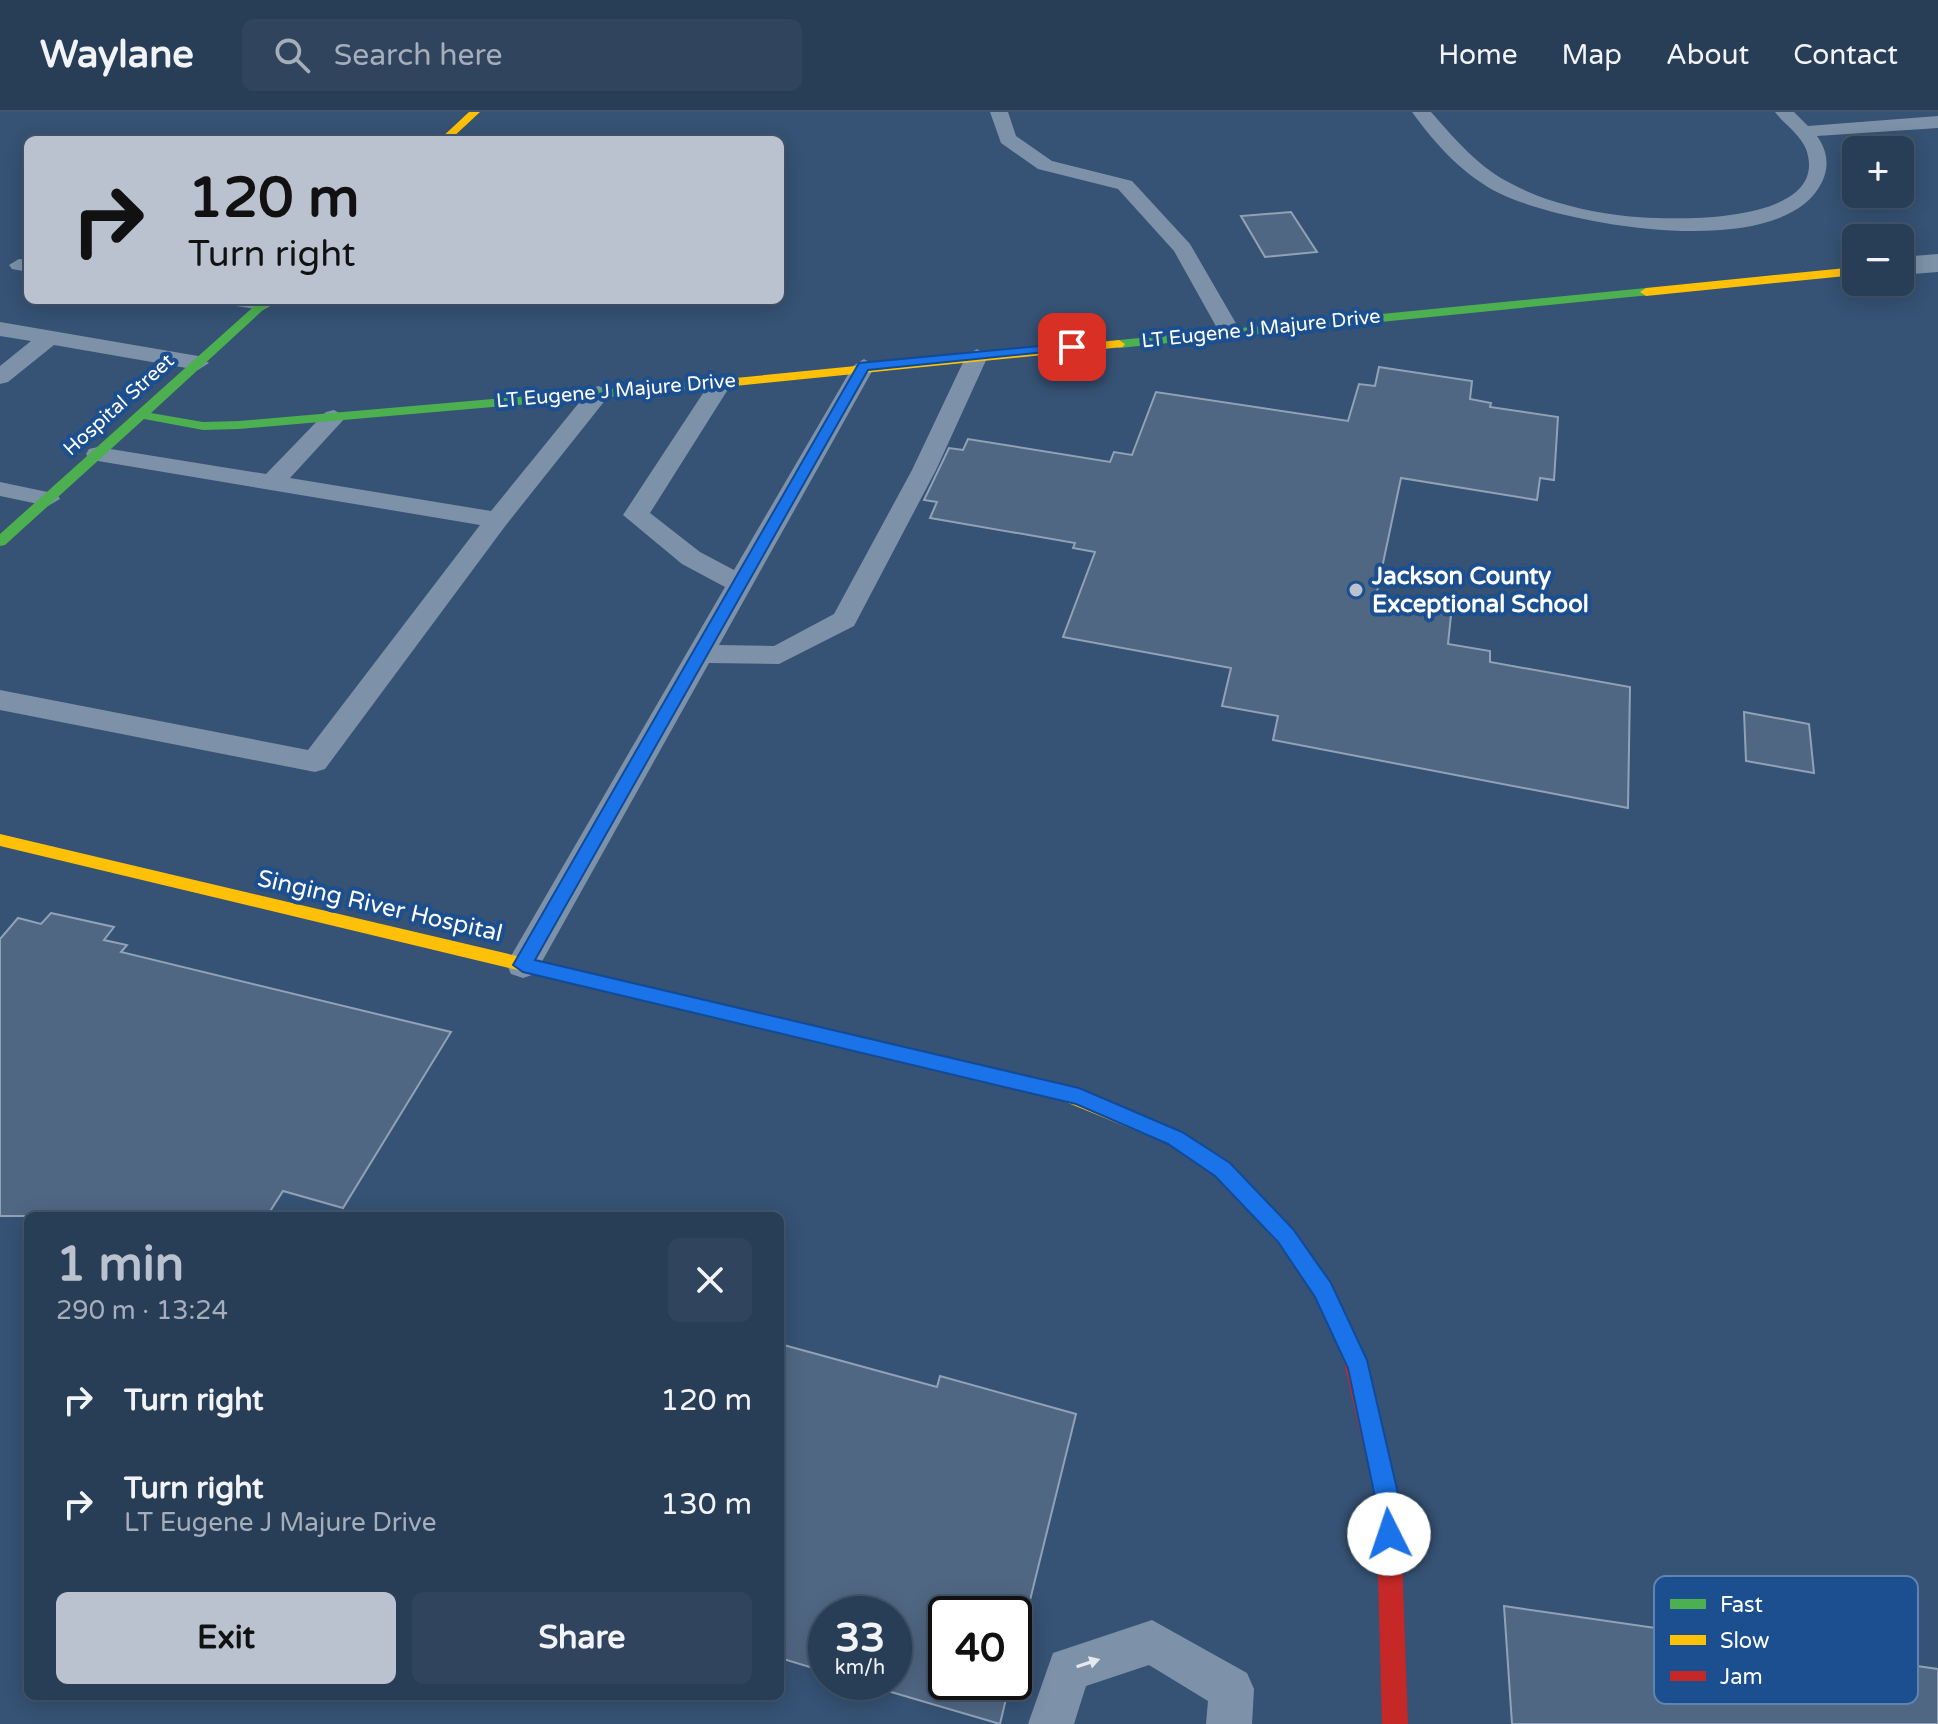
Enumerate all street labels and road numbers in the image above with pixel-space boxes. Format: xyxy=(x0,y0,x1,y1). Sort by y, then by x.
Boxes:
street label: LT Eugene J Majure Drive xyxy=(1140,305,1382,353)
street label: Hospital Street xyxy=(59,349,179,461)
street label: LT Eugene J Majure Drive xyxy=(495,369,737,413)
street label: Singing River Hospital xyxy=(255,864,505,948)

